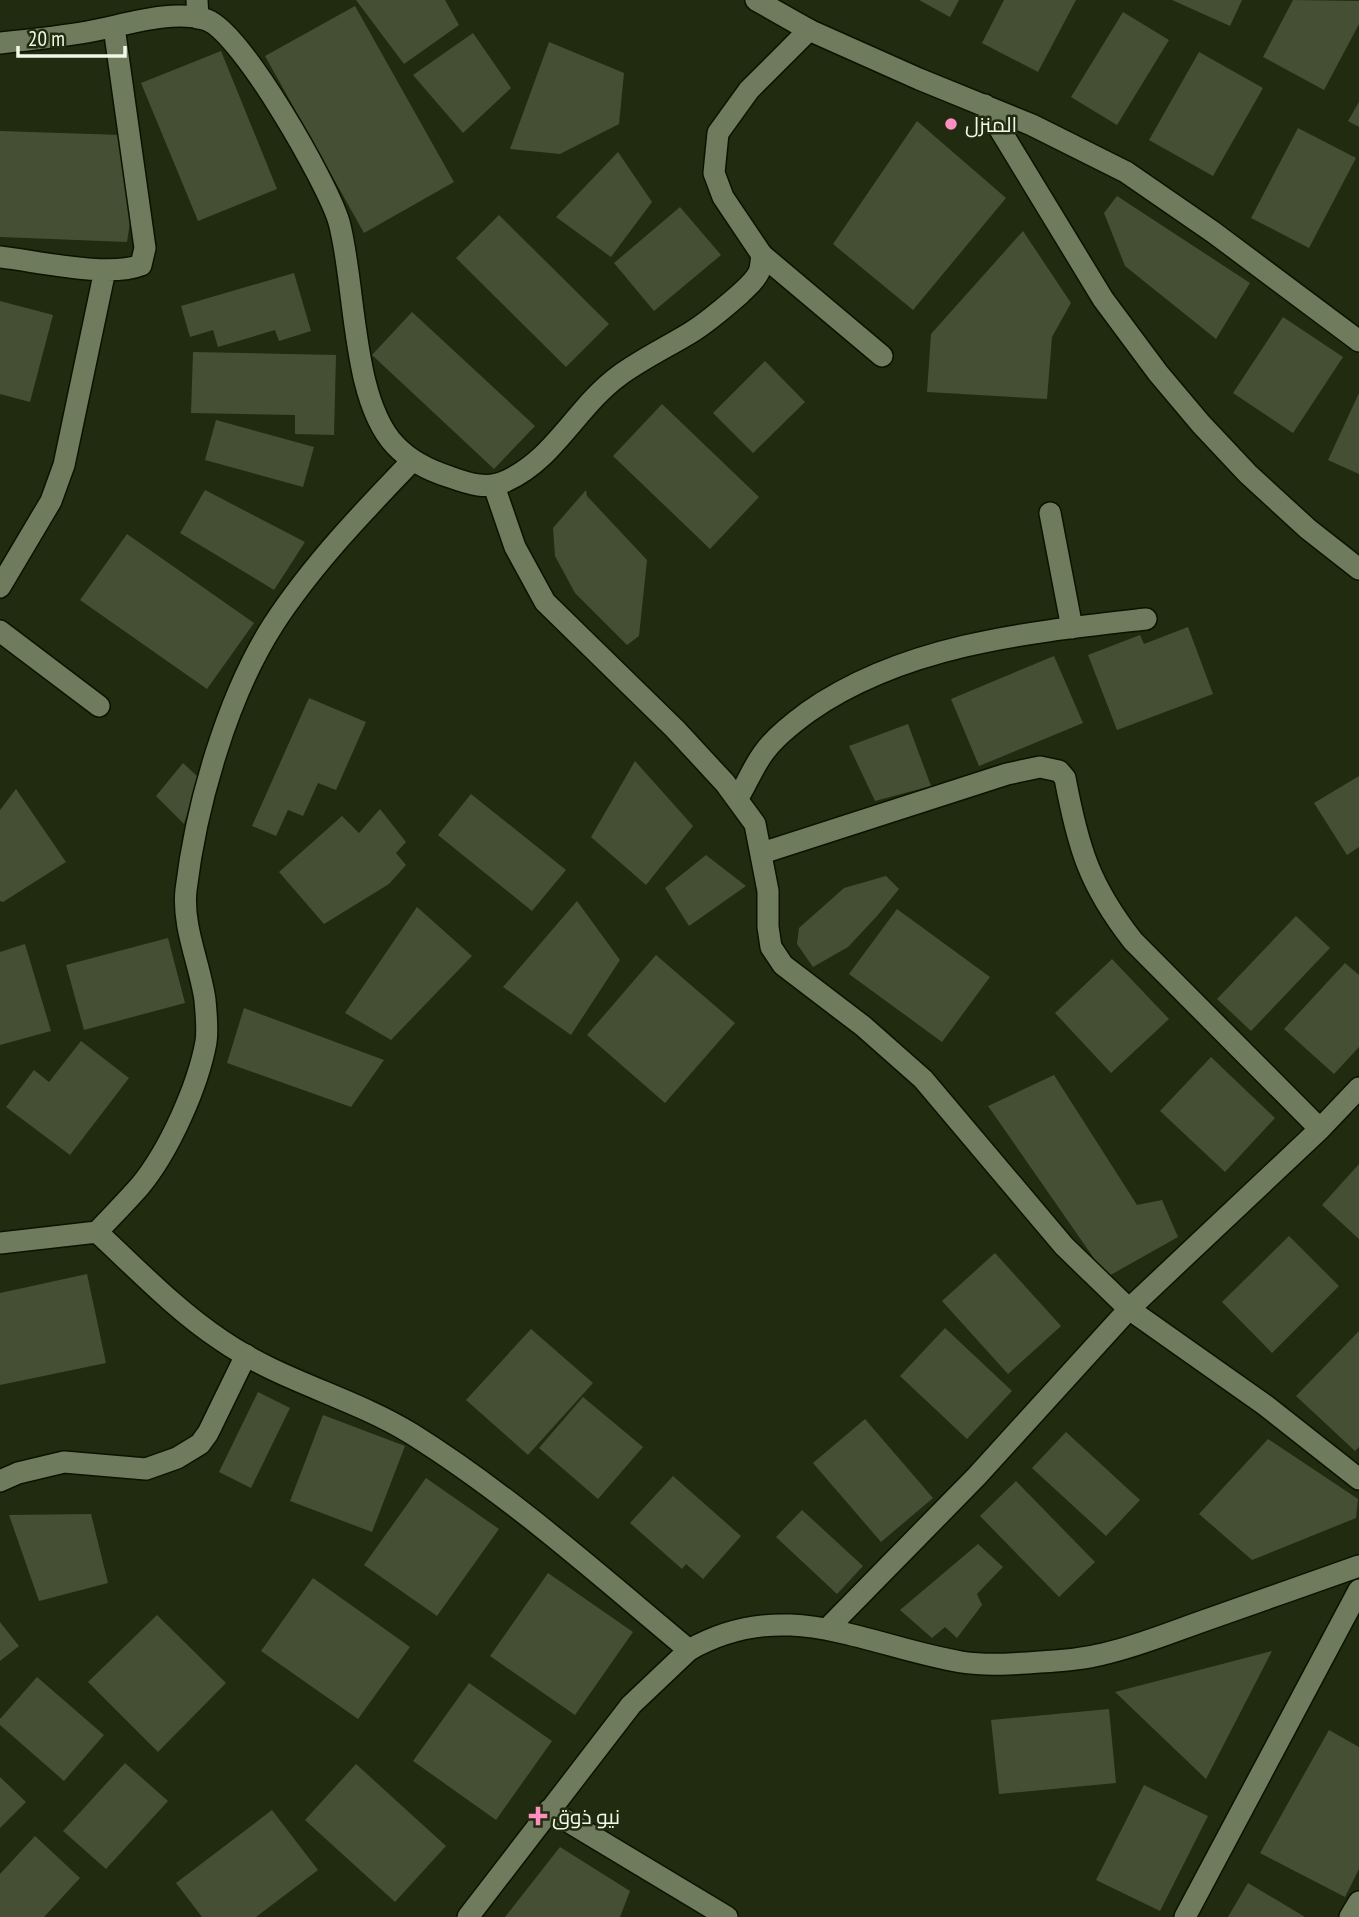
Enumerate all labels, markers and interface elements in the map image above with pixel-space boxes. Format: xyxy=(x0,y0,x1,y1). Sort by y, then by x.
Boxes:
scale bar xyxy=(18,14,124,58)
text: 20 m xyxy=(28,25,65,52)
place label: المنزل xyxy=(965,111,1017,138)
marker: المنزل xyxy=(943,116,959,132)
place label: نيو ذوق xyxy=(552,1803,620,1830)
marker: نيو ذوق xyxy=(530,1808,546,1824)

